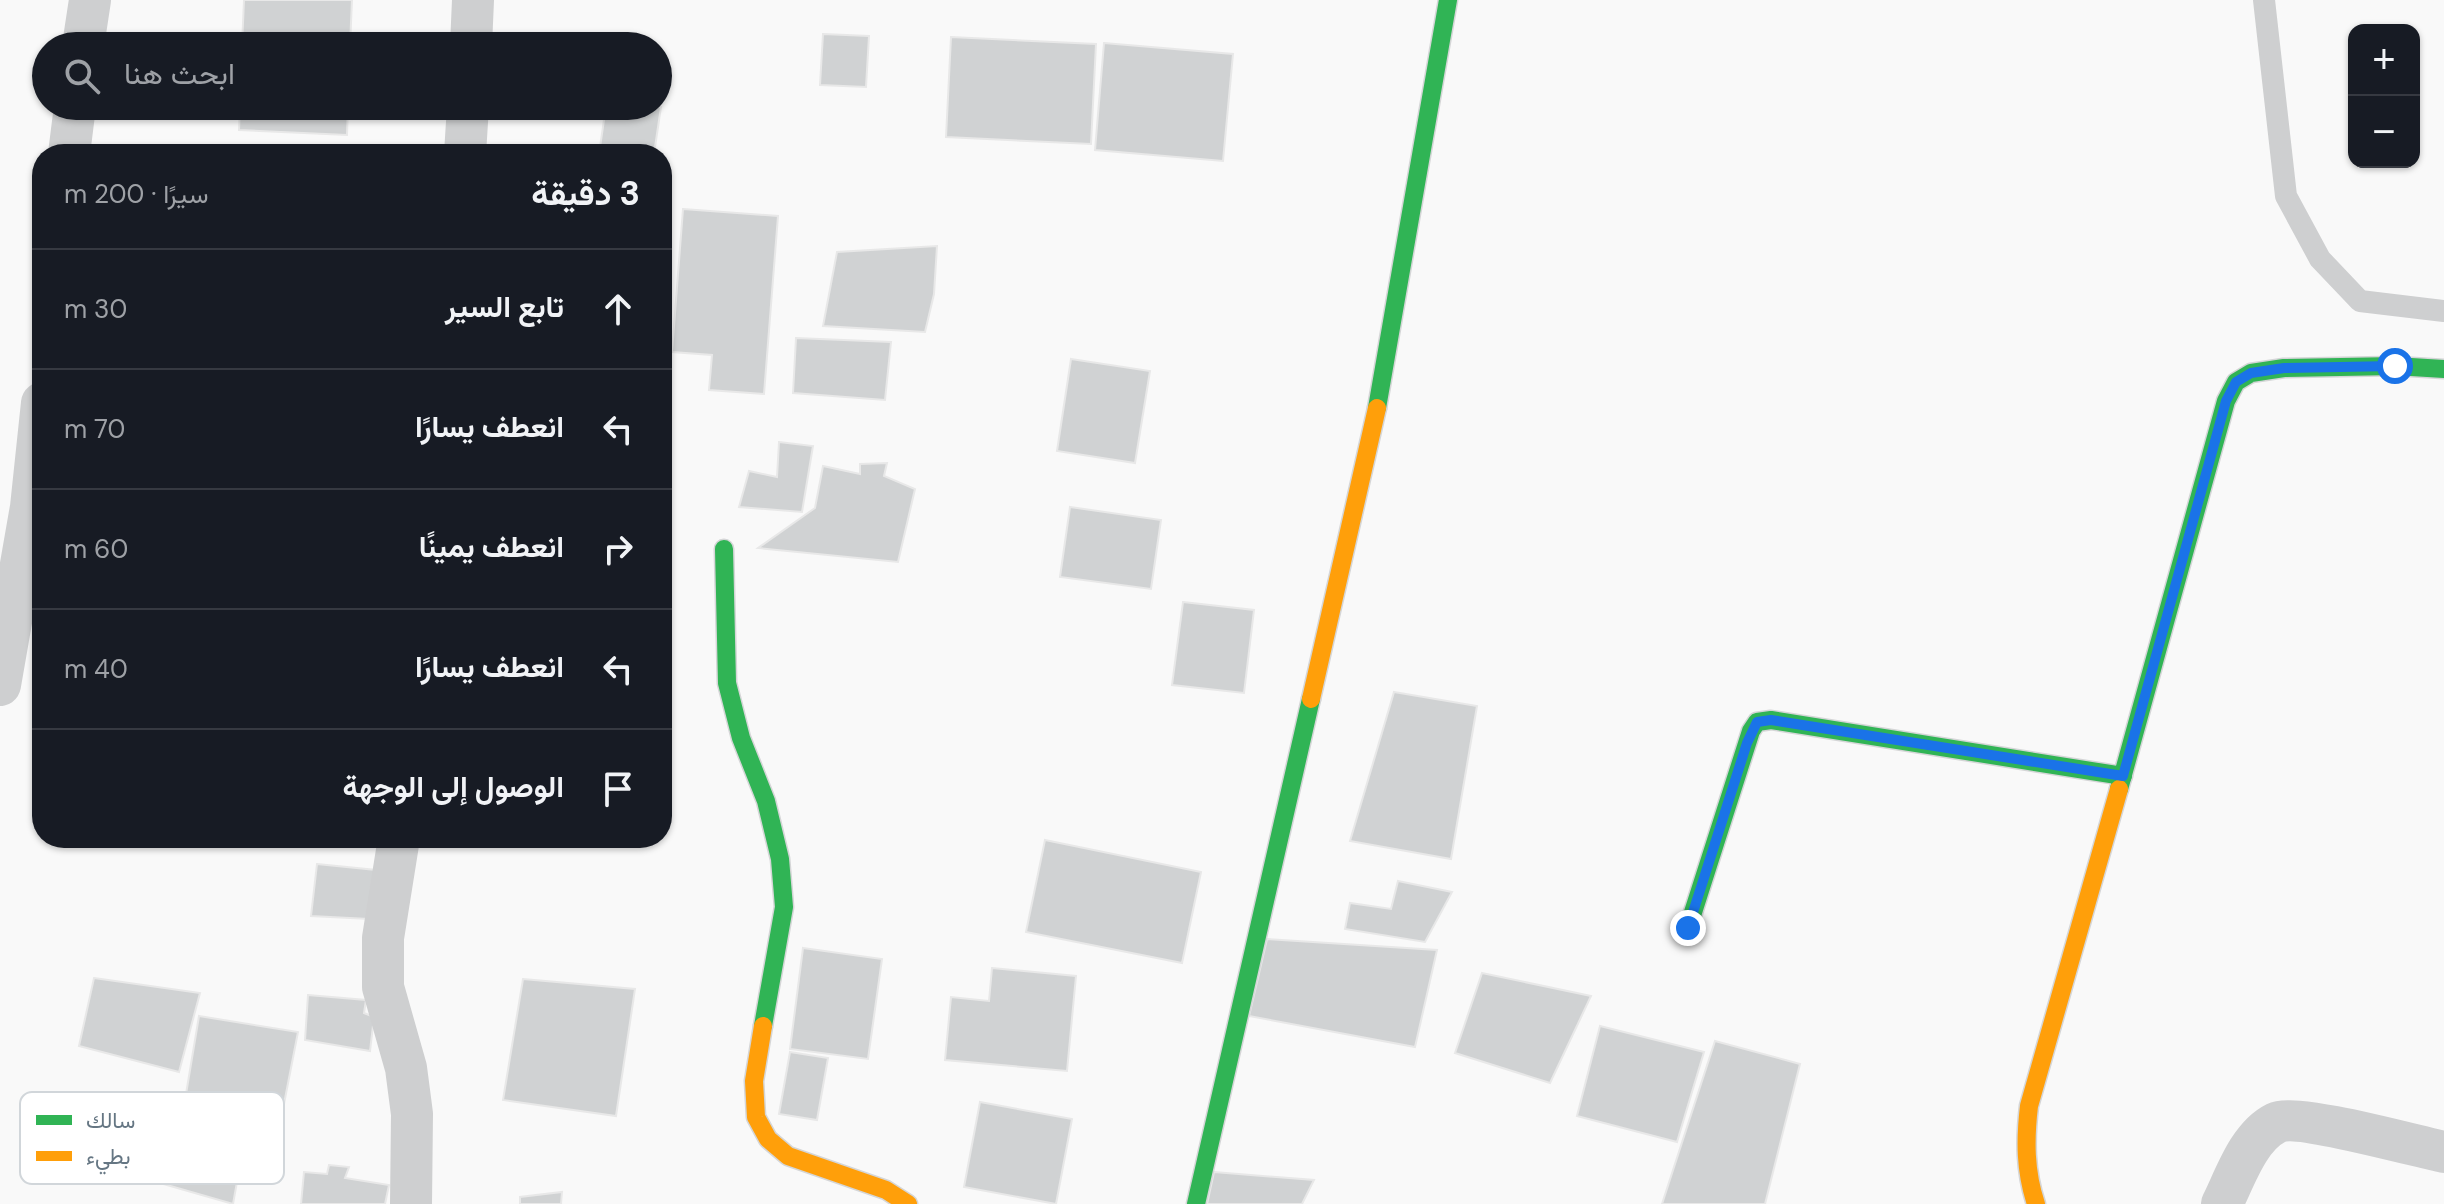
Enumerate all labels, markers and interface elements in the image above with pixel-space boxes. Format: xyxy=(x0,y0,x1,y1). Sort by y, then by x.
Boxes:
map controls xyxy=(2348,24,2420,168)
button: + xyxy=(2348,24,2420,96)
search box xyxy=(32,32,672,120)
icon: search xyxy=(60,54,104,98)
text: ابحث هنا xyxy=(124,54,235,93)
button: − xyxy=(2348,96,2420,168)
text: 3 دقيقة xyxy=(531,171,640,216)
text: سيرًا · 200 m xyxy=(64,177,209,211)
text: تابع السير xyxy=(445,287,564,326)
icon: ahead xyxy=(596,287,640,331)
text: 30 m xyxy=(64,292,127,326)
route start xyxy=(2377,348,2413,384)
text: انعطف يسارًا xyxy=(415,407,564,446)
icon: left xyxy=(596,407,640,451)
text: 70 m xyxy=(64,412,125,446)
text: انعطف يمينًا xyxy=(419,527,564,566)
icon: right xyxy=(596,527,640,571)
text: 60 m xyxy=(64,532,128,566)
text: انعطف يسارًا xyxy=(415,647,564,686)
icon: left xyxy=(596,647,640,691)
text: 40 m xyxy=(64,652,128,686)
text: الوصول إلى الوجهة xyxy=(343,767,564,806)
icon: arrive xyxy=(596,767,640,811)
route end xyxy=(1670,910,1706,946)
legend xyxy=(20,1092,284,1184)
text: سالك xyxy=(86,1106,135,1135)
text: بطيء xyxy=(86,1142,131,1175)

